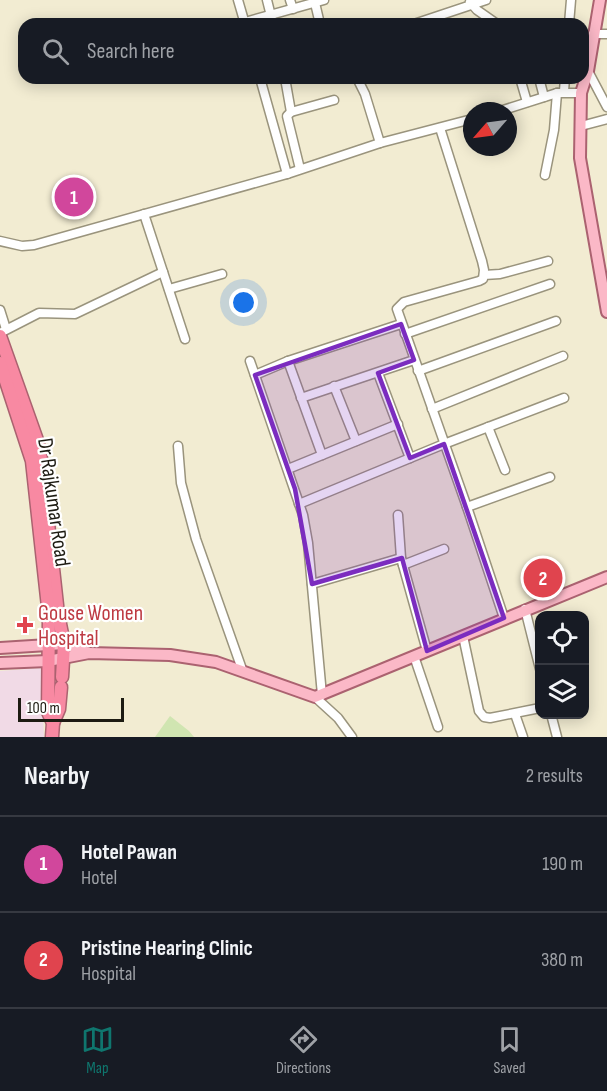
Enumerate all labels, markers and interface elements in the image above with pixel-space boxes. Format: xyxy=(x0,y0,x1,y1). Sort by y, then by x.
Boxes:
search box xyxy=(18,18,589,84)
icon: search xyxy=(39,35,72,68)
text: Search here xyxy=(87,38,174,65)
north arrow xyxy=(463,102,517,156)
pin: 1 xyxy=(54,174,94,220)
your location xyxy=(229,288,258,317)
street label: Dr Rajkumar Road xyxy=(31,436,76,568)
pin: 2 xyxy=(524,556,562,600)
place label: Gouse Women Hospital xyxy=(38,600,143,652)
map controls xyxy=(535,611,589,719)
button: locate xyxy=(535,611,589,665)
marker: Gouse Women Hospital xyxy=(16,616,34,634)
button: layers xyxy=(535,665,589,719)
scale bar xyxy=(18,695,124,722)
text: 100 m xyxy=(27,699,60,718)
text: Nearby xyxy=(24,761,90,792)
text: 2 results xyxy=(526,764,583,788)
text: Hotel Pawan xyxy=(81,839,177,866)
text: 1 xyxy=(40,852,47,876)
text: 190 m xyxy=(542,852,583,876)
text: Hotel xyxy=(81,866,117,890)
text: Pristine Hearing Clinic xyxy=(81,935,253,962)
text: 2 xyxy=(39,948,48,972)
text: 380 m xyxy=(541,948,583,972)
text: Hospital xyxy=(81,962,136,986)
tab: Map xyxy=(81,1023,114,1078)
tab: Directions xyxy=(276,1023,331,1078)
tab: Saved xyxy=(493,1023,526,1078)

